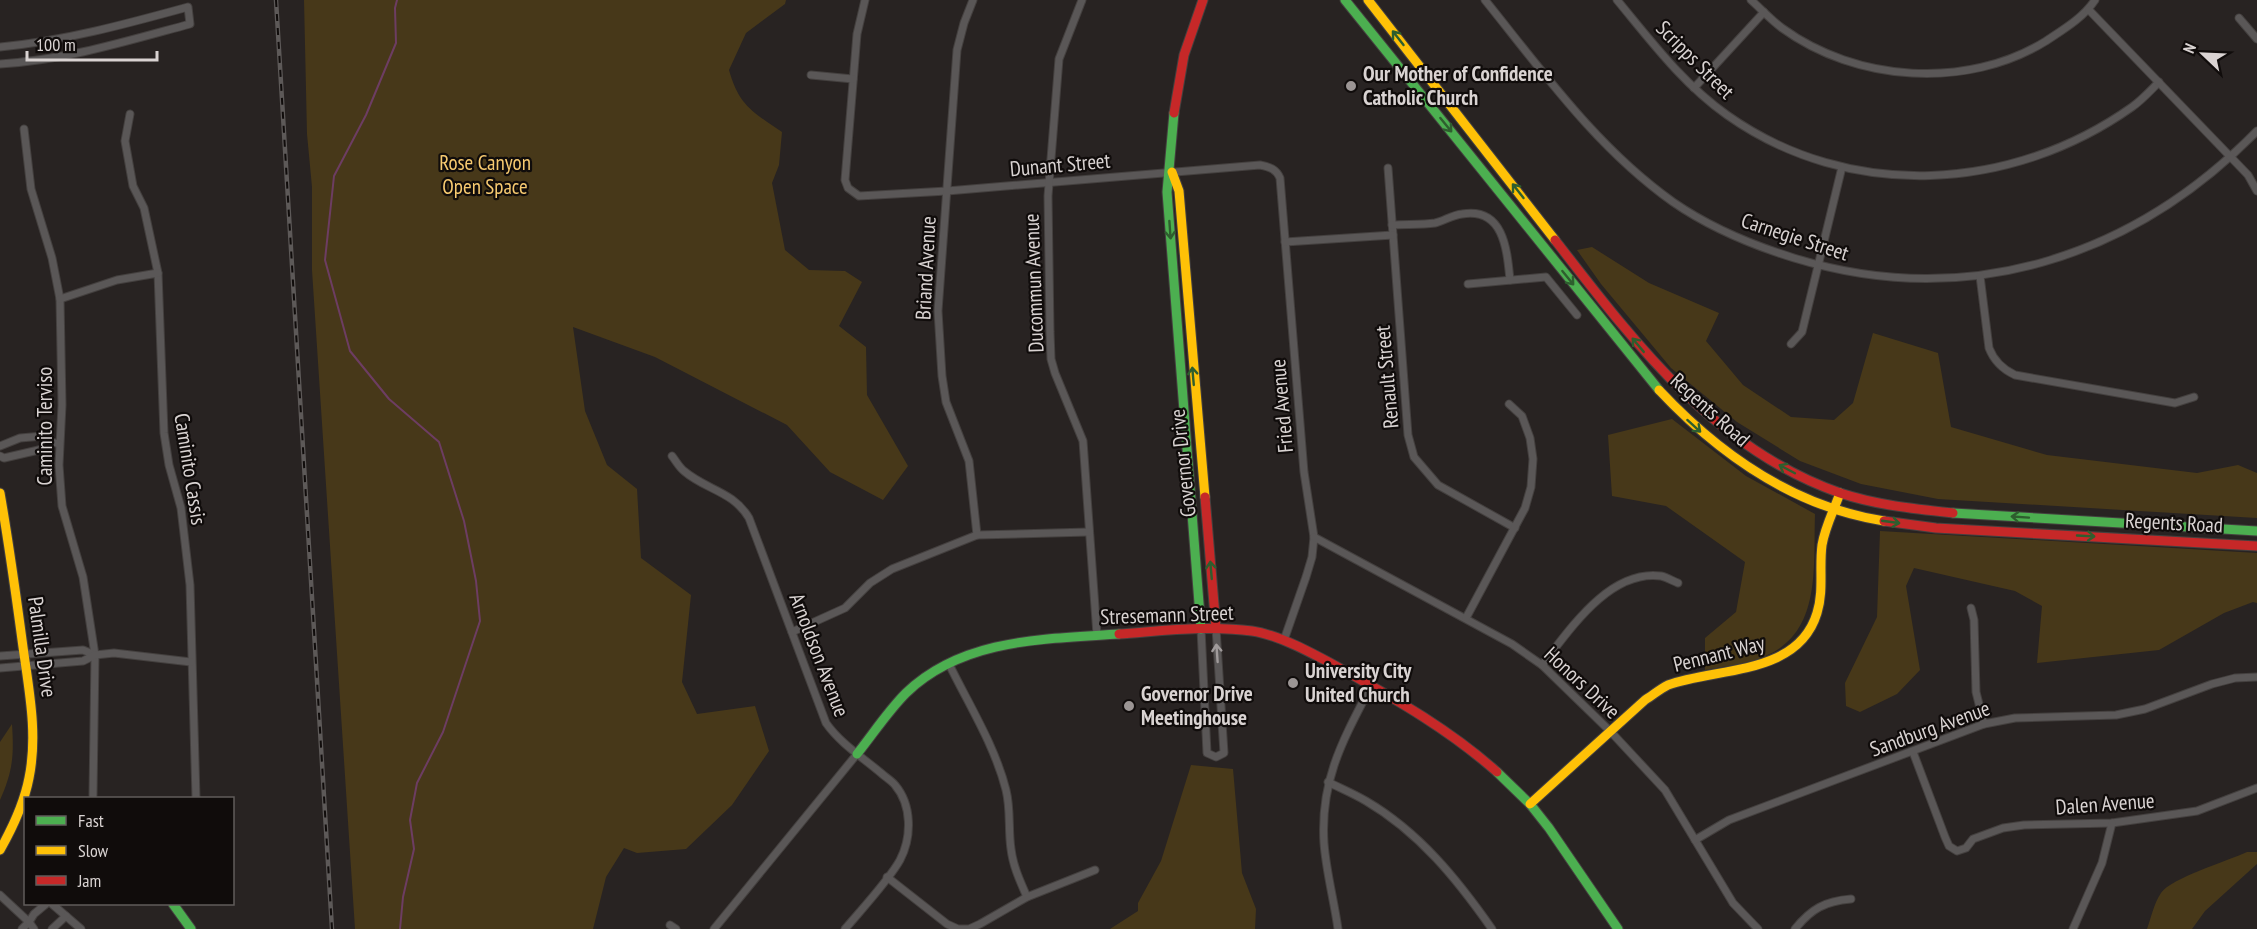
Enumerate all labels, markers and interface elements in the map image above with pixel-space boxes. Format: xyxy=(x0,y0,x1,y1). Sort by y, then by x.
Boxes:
street label: Scripps Street xyxy=(1650,15,1740,105)
scale bar xyxy=(27,24,158,62)
north arrow xyxy=(2173,24,2233,84)
one-way arrow xyxy=(1391,30,1404,46)
text: 100 m xyxy=(36,33,76,56)
text: N xyxy=(2178,40,2200,56)
place label: Our Mother of Confidence Catholic Church xyxy=(1363,60,1553,111)
marker: Our Mother of Confidence Catholic Church xyxy=(1344,79,1358,93)
one-way arrow xyxy=(1440,117,1453,133)
street label: Dunant Street xyxy=(1009,147,1111,182)
park label: Rose Canyon Open Space xyxy=(439,149,531,200)
one-way arrow xyxy=(1511,184,1524,200)
street label: Carnegie Street xyxy=(1738,206,1853,267)
street label: Ducommun Avenue xyxy=(1018,213,1049,353)
street label: Briand Avenue xyxy=(909,215,942,321)
one-way arrow xyxy=(1165,219,1176,239)
one-way arrow xyxy=(1561,269,1574,285)
street label: Renault Street xyxy=(1369,324,1404,430)
one-way arrow xyxy=(1631,338,1645,353)
street label: Fried Avenue xyxy=(1264,358,1299,454)
one-way arrow xyxy=(1187,366,1198,386)
street label: Caminito Terviso xyxy=(31,367,58,485)
street label: Regents Road xyxy=(1665,367,1756,452)
street label: Governor Drive xyxy=(1163,408,1202,518)
street label: Caminito Cassis xyxy=(168,411,213,527)
one-way arrow xyxy=(1686,419,1701,433)
one-way arrow xyxy=(1779,463,1796,475)
street label: Regents Road xyxy=(2124,506,2224,539)
one-way arrow xyxy=(2011,512,2031,523)
one-way arrow xyxy=(1881,516,1901,527)
one-way arrow xyxy=(2075,531,2095,542)
one-way arrow xyxy=(1205,560,1216,580)
street label: Arnoldson Avenue xyxy=(784,589,855,721)
street label: Palmilla Drive xyxy=(22,595,63,699)
street label: Stresemann Street xyxy=(1100,599,1234,630)
street label: Pennant Way xyxy=(1670,629,1767,678)
street label: Honors Drive xyxy=(1539,641,1626,725)
one-way arrow xyxy=(1211,643,1222,663)
place label: University City United Church xyxy=(1305,657,1412,708)
marker: University City United Church xyxy=(1286,676,1300,690)
place label: Governor Drive Meetinghouse xyxy=(1141,680,1253,731)
street label: Sandburg Avenue xyxy=(1866,694,1994,763)
marker: Governor Drive Meetinghouse xyxy=(1122,699,1136,713)
street label: Dalen Avenue xyxy=(2055,787,2155,820)
legend xyxy=(24,797,234,905)
text: Fast xyxy=(78,809,104,832)
text: Slow xyxy=(78,839,109,862)
text: Jam xyxy=(77,869,101,892)

